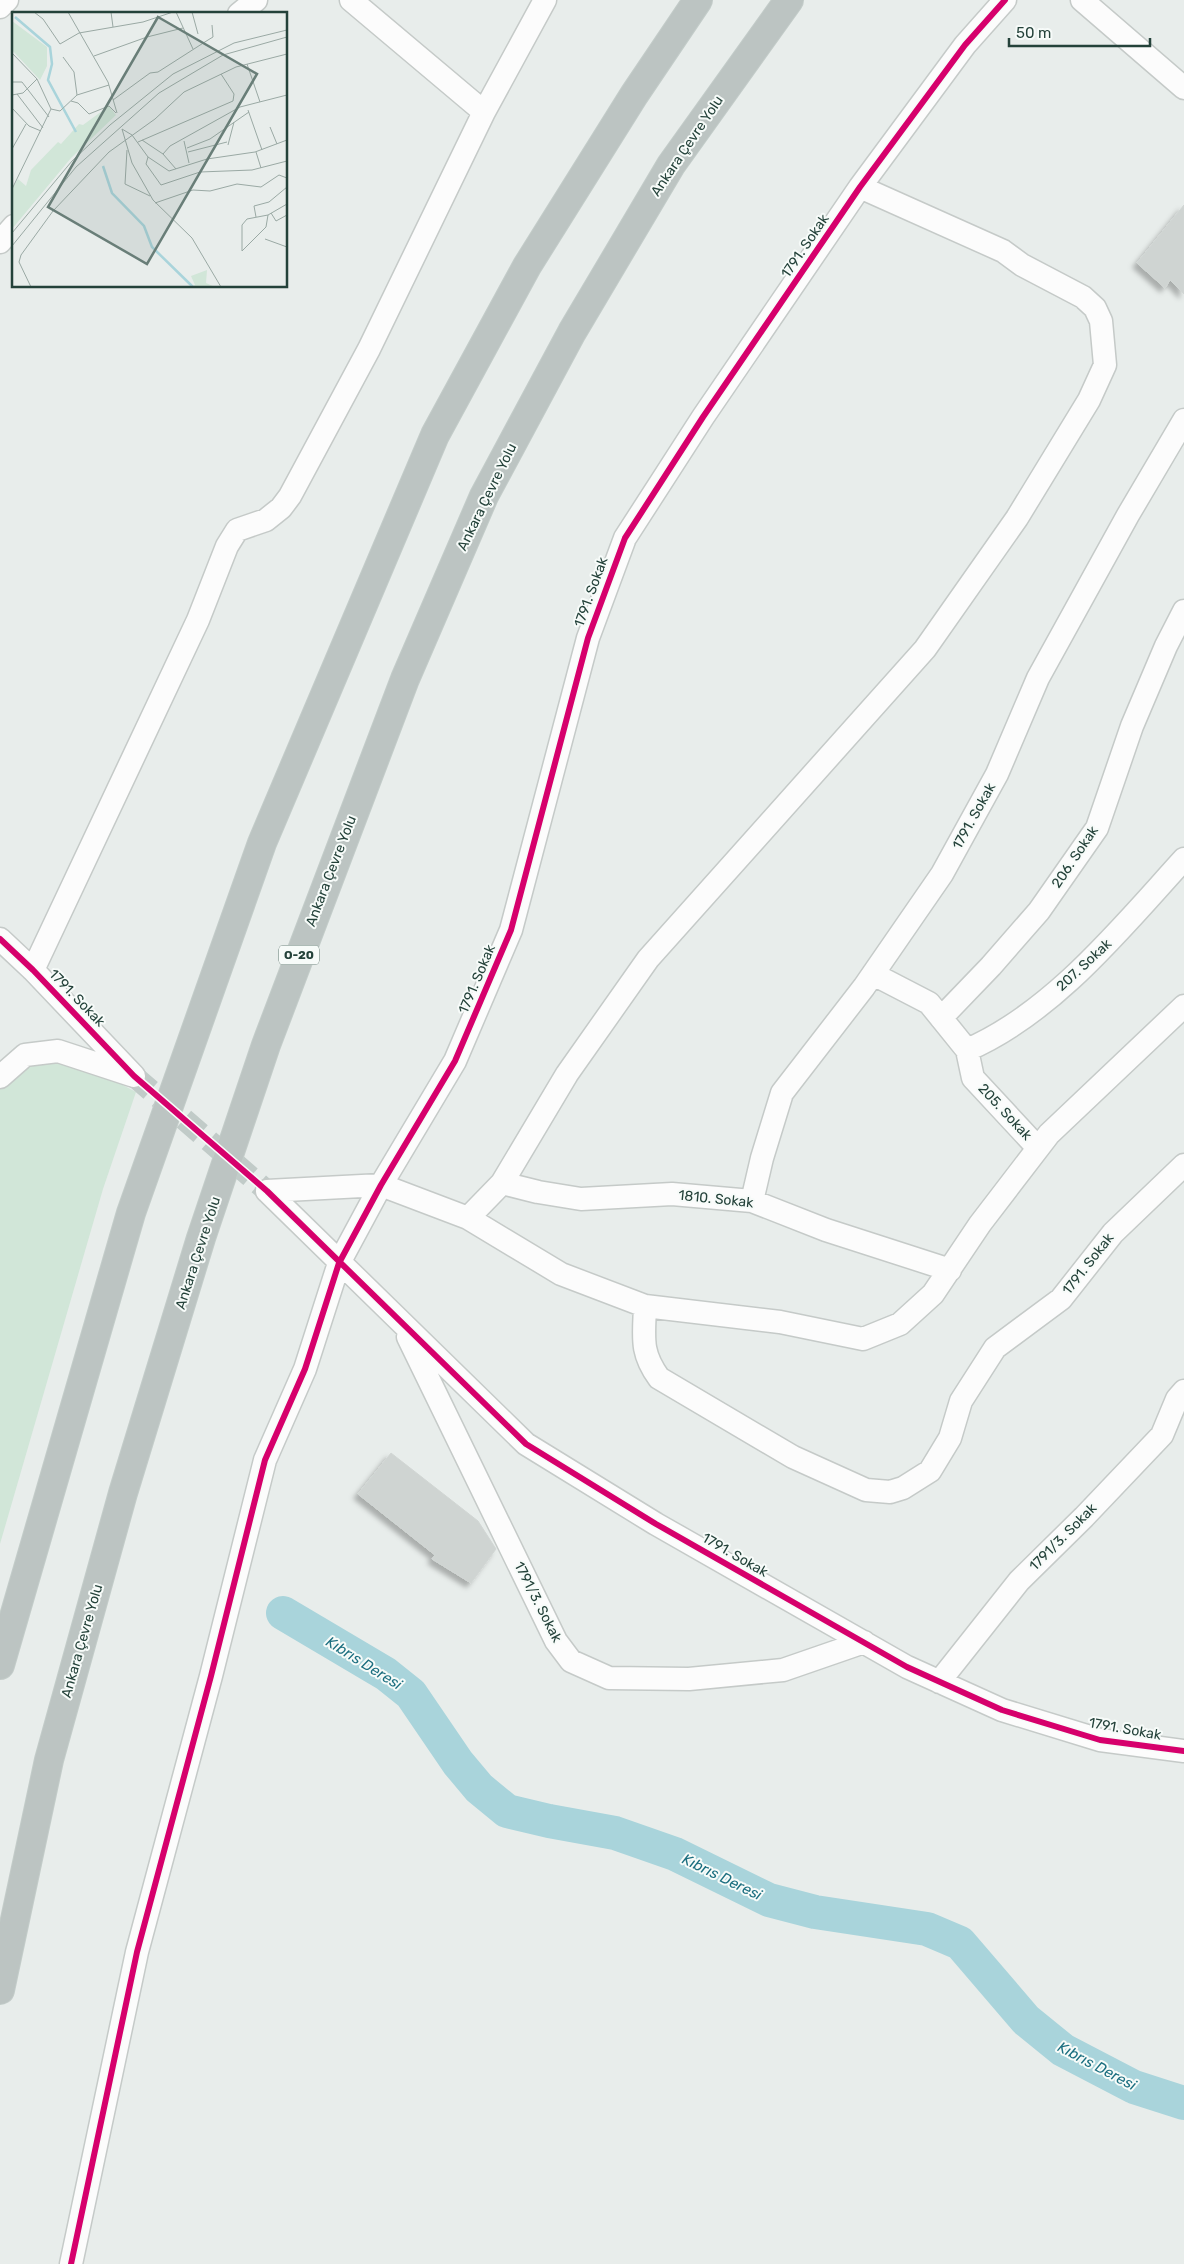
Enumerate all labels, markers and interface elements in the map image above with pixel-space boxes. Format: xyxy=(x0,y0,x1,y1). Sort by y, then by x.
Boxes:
inset map xyxy=(12,12,288,288)
scale bar xyxy=(1009,15,1150,47)
text: 50 m xyxy=(1016,24,1051,42)
street label: Ankara Çevre Yolu xyxy=(647,93,727,199)
street label: 1791. Sokak xyxy=(777,210,833,281)
street label: Ankara Çevre Yolu xyxy=(454,440,520,554)
street label: 1791. Sokak xyxy=(570,554,612,629)
street label: 1791. Sokak xyxy=(949,779,1000,852)
street label: Ankara Çevre Yolu xyxy=(302,813,360,929)
street label: 206. Sokak xyxy=(1048,822,1102,891)
street label: 207. Sokak xyxy=(1053,935,1116,995)
street label: 1791. Sokak xyxy=(455,941,499,1016)
road number: O-20 xyxy=(279,946,319,964)
street label: 1791. Sokak xyxy=(45,966,109,1031)
street label: 205. Sokak xyxy=(975,1080,1036,1144)
street label: 1810. Sokak xyxy=(678,1187,755,1211)
street label: Ankara Çevre Yolu xyxy=(172,1194,224,1312)
street label: 1791. Sokak xyxy=(1059,1229,1118,1298)
street label: 1791/3. Sokak xyxy=(1026,1499,1101,1574)
street label: 1791. Sokak xyxy=(699,1529,772,1581)
street label: 1791/3. Sokak xyxy=(510,1559,566,1646)
street label: Ankara Çevre Yolu xyxy=(58,1582,106,1700)
water label: Kıbrıs Deresi xyxy=(323,1633,406,1694)
street label: 1791. Sokak xyxy=(1087,1714,1163,1744)
water label: Kıbrıs Deresi xyxy=(679,1850,765,1904)
water label: Kıbrıs Deresi xyxy=(1055,2038,1140,2094)

